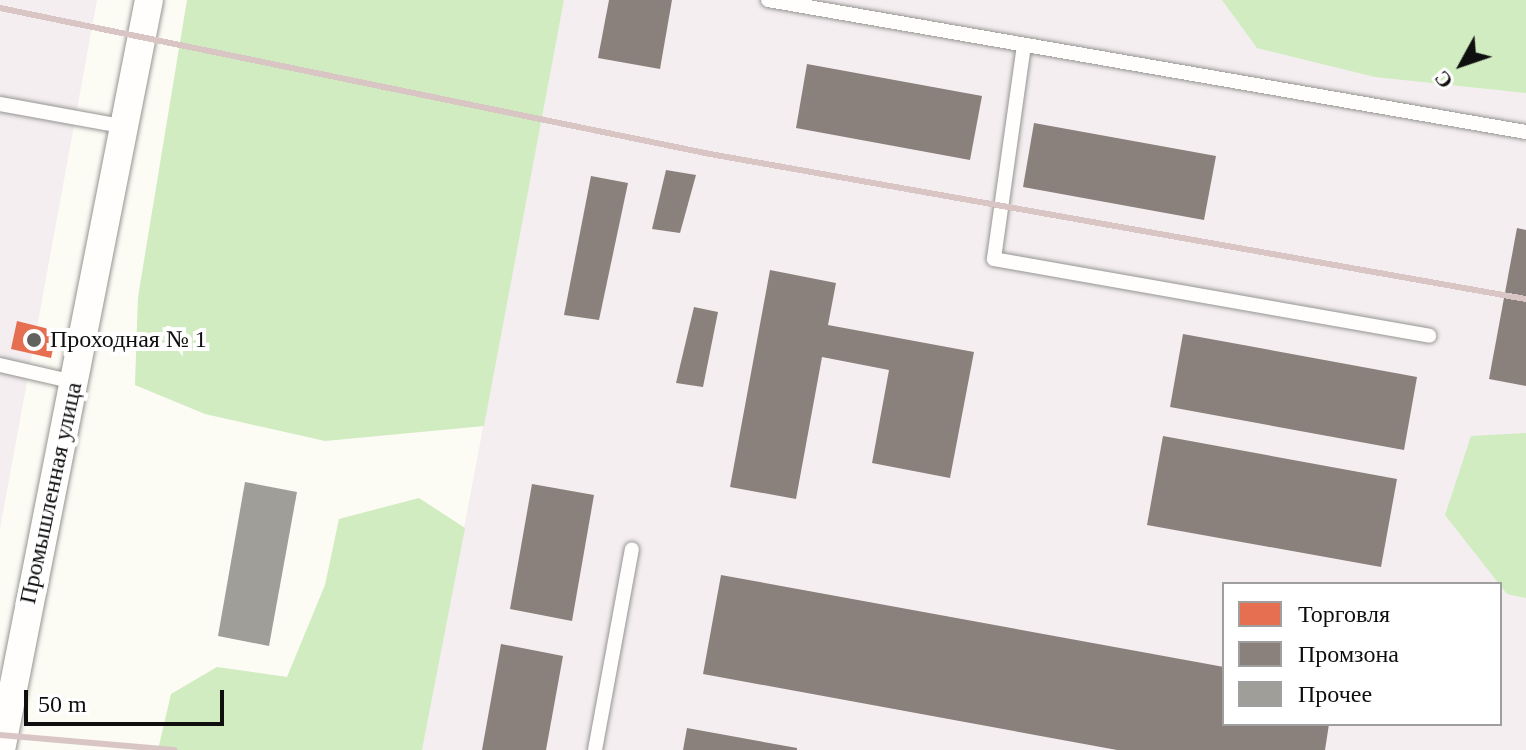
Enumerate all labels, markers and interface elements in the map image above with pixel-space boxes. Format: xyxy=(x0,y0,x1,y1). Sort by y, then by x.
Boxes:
north arrow xyxy=(1422,24,1502,104)
text: С xyxy=(1429,66,1458,94)
place label: Проходная № 1 xyxy=(50,326,207,354)
marker: Проходная № 1 xyxy=(25,331,43,349)
street label: Промышленная улица xyxy=(13,380,89,606)
legend xyxy=(1222,582,1502,726)
text: Торговля xyxy=(1298,601,1390,627)
text: Промзона xyxy=(1298,641,1399,667)
scale bar xyxy=(28,674,228,724)
text: Прочее xyxy=(1298,681,1372,707)
text: 50 m xyxy=(38,691,87,717)

